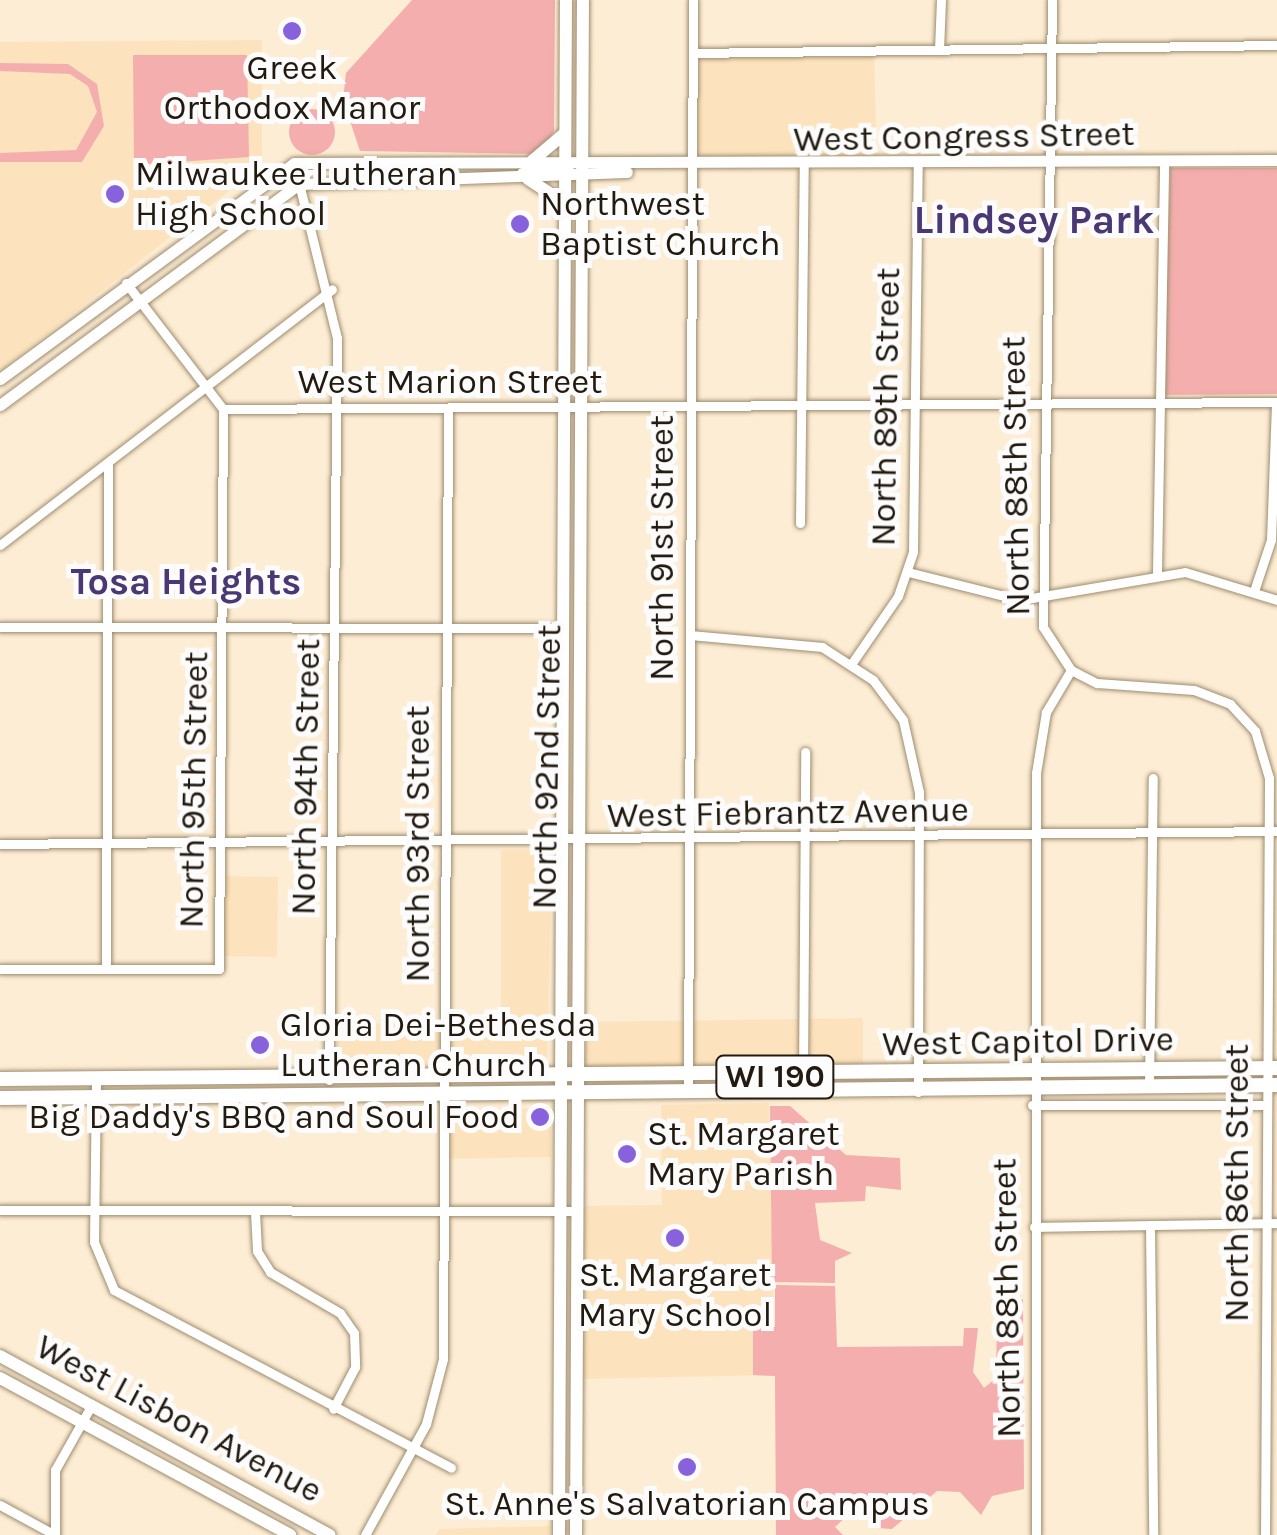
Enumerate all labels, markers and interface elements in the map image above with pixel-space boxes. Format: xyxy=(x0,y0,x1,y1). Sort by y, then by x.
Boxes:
marker: Greek Orthodox Manor xyxy=(281,20,303,42)
place label: Greek Orthodox Manor xyxy=(164,47,420,129)
street label: West Congress Street xyxy=(793,113,1135,161)
place label: Milwaukee Lutheran High School xyxy=(135,153,458,235)
marker: Milwaukee Lutheran High School xyxy=(104,183,126,205)
place label: Northwest Baptist Church xyxy=(540,183,781,265)
district label: Lindsey Park xyxy=(914,196,1154,244)
marker: Northwest Baptist Church xyxy=(509,213,531,235)
street label: North 89th Street xyxy=(863,267,909,547)
street label: North 88th Street xyxy=(993,336,1039,616)
street label: West Marion Street xyxy=(298,361,602,403)
street label: North 91st Street xyxy=(641,415,683,681)
district label: Tosa Heights xyxy=(71,559,301,605)
street label: North 92nd Street xyxy=(524,624,570,910)
street label: North 94th Street xyxy=(283,638,329,916)
street label: North 95th Street xyxy=(171,651,217,929)
street label: North 93rd Street xyxy=(397,705,439,983)
street label: West Fiebrantz Avenue xyxy=(607,789,969,837)
place label: Gloria Dei-Bethesda Lutheran Church xyxy=(280,1004,596,1086)
street label: West Capitol Drive xyxy=(882,1018,1174,1066)
marker: Gloria Dei-Bethesda Lutheran Church xyxy=(249,1034,271,1056)
street label: North 86th Street xyxy=(1216,1044,1258,1322)
road number: WI 190 xyxy=(715,1050,835,1104)
place label: Big Daddy's BBQ and Soul Food xyxy=(28,1096,520,1138)
marker: Big Daddy's BBQ and Soul Food xyxy=(529,1106,551,1128)
place label: St. Margaret Mary Parish xyxy=(647,1113,840,1195)
marker: St. Margaret Mary Parish xyxy=(616,1143,638,1165)
street label: North 88th Street xyxy=(984,1158,1030,1438)
marker: St. Margaret Mary School xyxy=(664,1227,686,1249)
place label: St. Margaret Mary School xyxy=(578,1254,772,1336)
street label: West Lisbon Avenue xyxy=(29,1326,329,1512)
marker: St. Anne's Salvatorian Campus xyxy=(676,1456,698,1478)
place label: St. Anne's Salvatorian Campus xyxy=(444,1483,930,1525)

